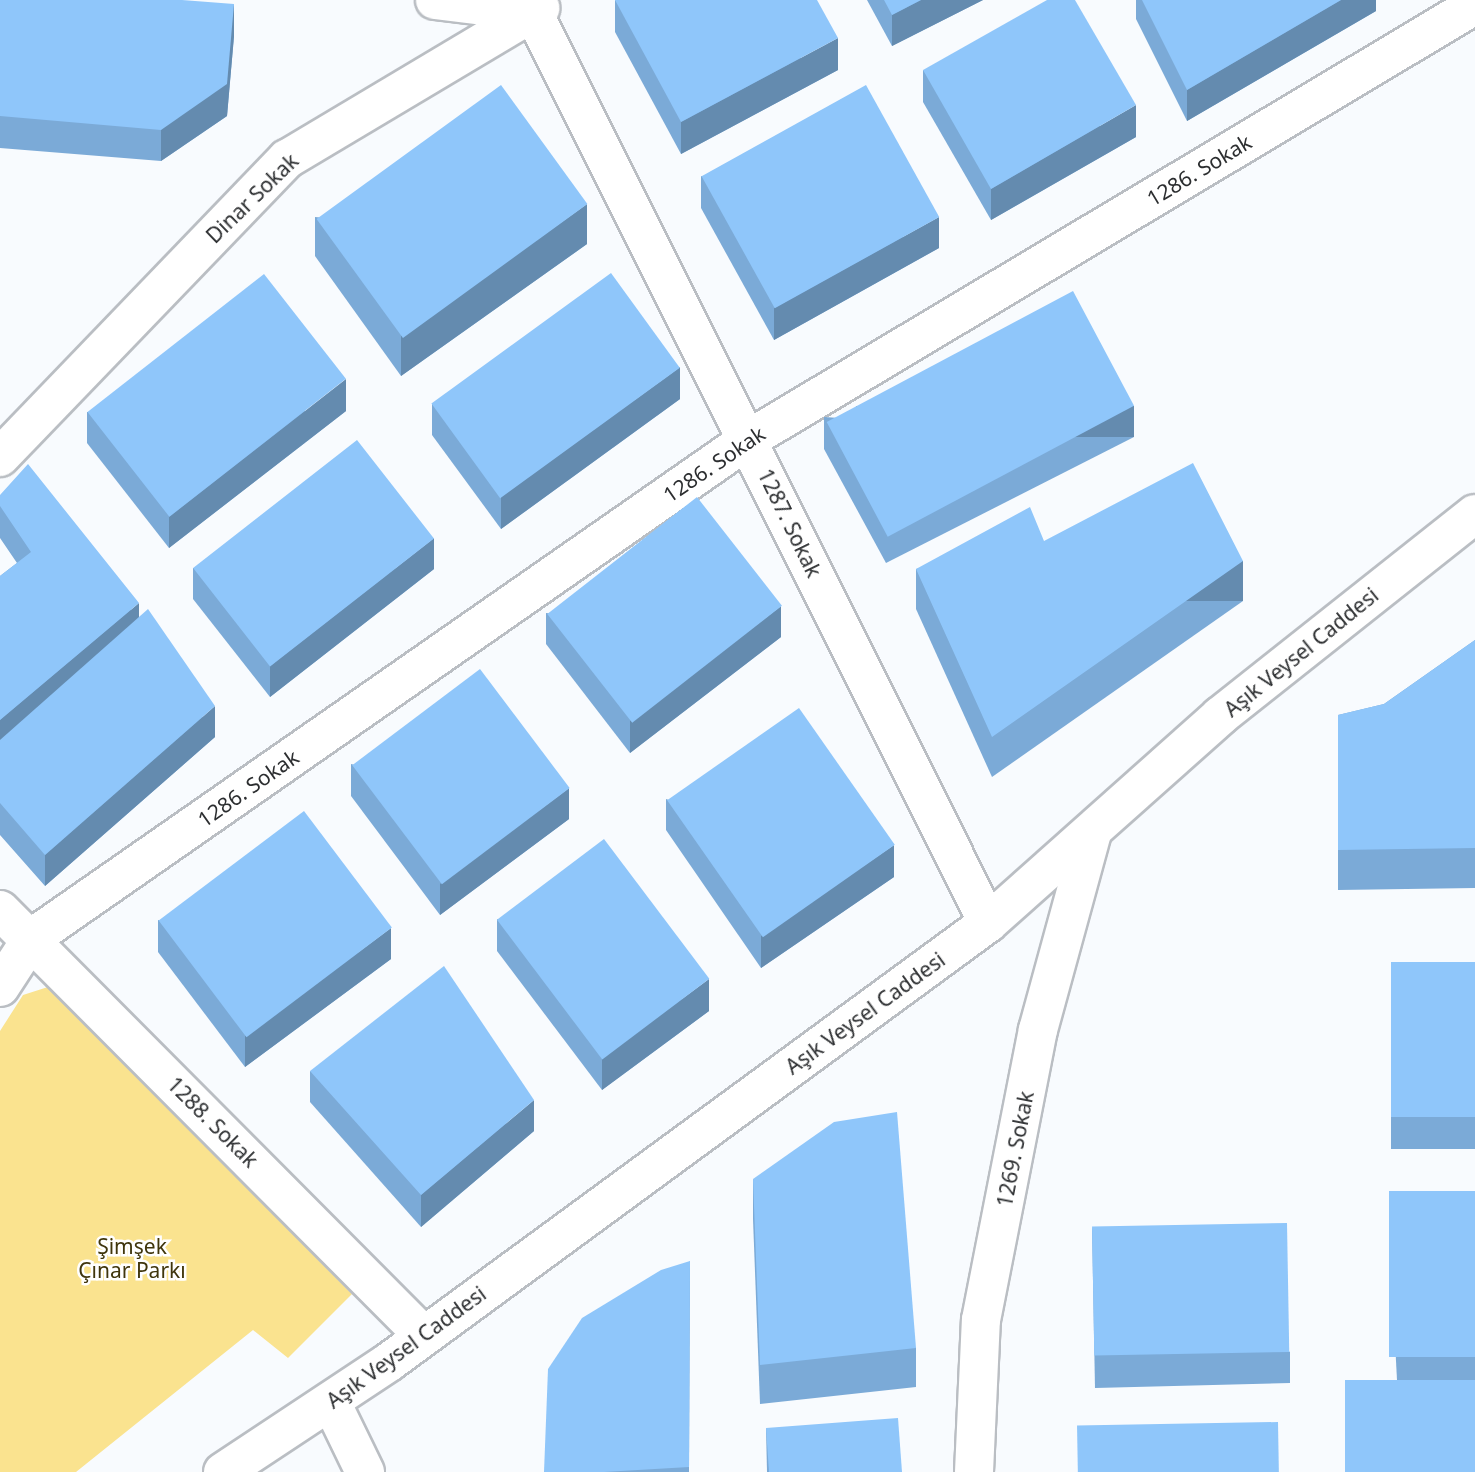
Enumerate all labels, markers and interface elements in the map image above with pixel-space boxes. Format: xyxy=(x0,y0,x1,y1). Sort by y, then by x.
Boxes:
street label: 1286. Sokak xyxy=(1142,129,1256,211)
street label: Dinar Sokak xyxy=(201,148,303,248)
street label: 1286. Sokak xyxy=(658,421,770,507)
street label: 1287. Sokak xyxy=(753,465,827,581)
street label: Aşık Veysel Caddesi xyxy=(1219,582,1383,722)
street label: 1286. Sokak xyxy=(193,744,303,832)
street label: Aşık Veysel Caddesi xyxy=(780,947,950,1079)
street label: 1288. Sokak xyxy=(163,1072,263,1172)
street label: 1269. Sokak xyxy=(991,1089,1039,1209)
park label: Şimşek Çınar Parkı xyxy=(78,1233,186,1283)
street label: Aşık Veysel Caddesi xyxy=(321,1281,491,1413)

